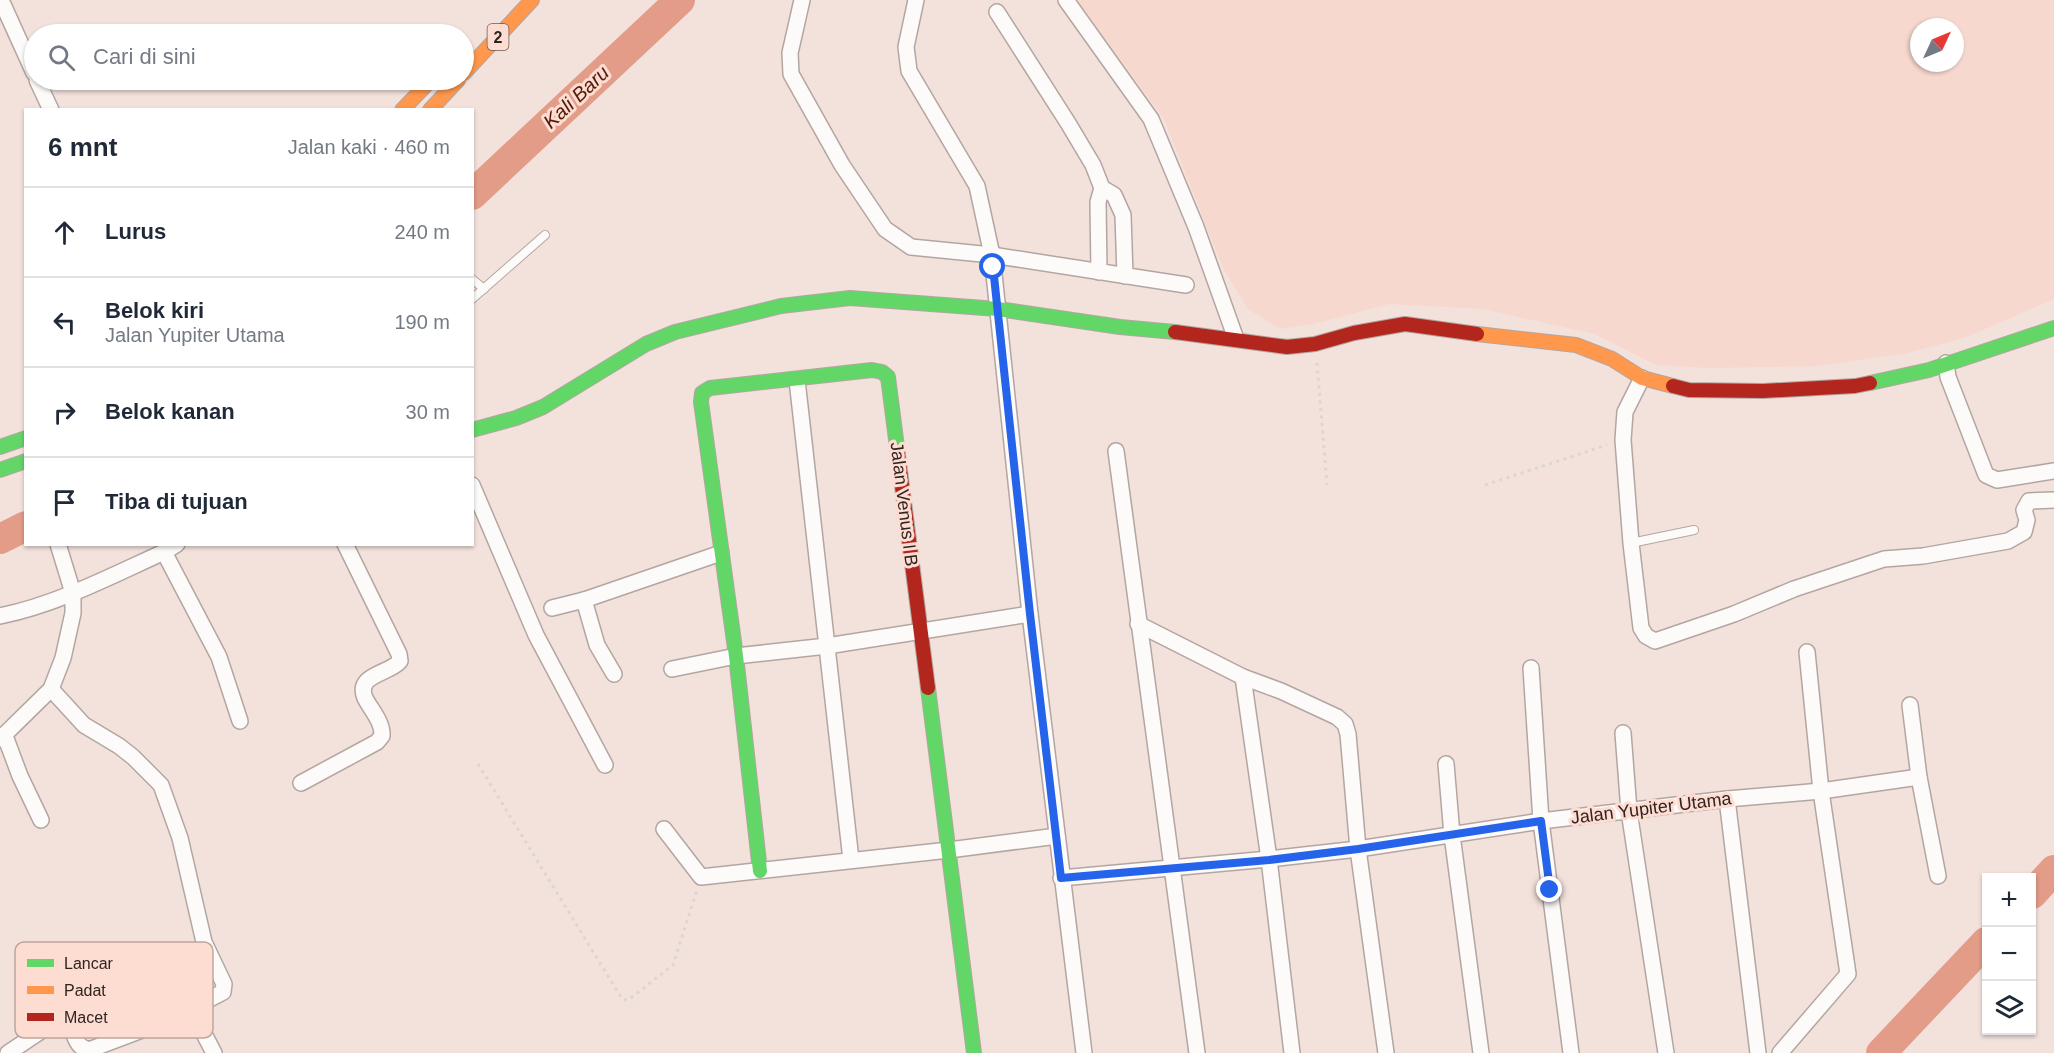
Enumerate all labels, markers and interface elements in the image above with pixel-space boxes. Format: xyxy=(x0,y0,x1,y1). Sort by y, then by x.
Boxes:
north arrow xyxy=(1910,18,1964,72)
search box xyxy=(24,24,474,90)
road number: 2 xyxy=(488,24,508,50)
icon: search xyxy=(45,41,78,74)
text: Cari di sini xyxy=(93,44,196,69)
water label: Kali Baru xyxy=(539,61,613,133)
text: 6 mnt xyxy=(48,132,117,162)
text: Jalan kaki · 460 m xyxy=(288,136,450,158)
icon: ahead xyxy=(48,216,81,249)
text: Lurus xyxy=(105,219,166,244)
text: 240 m xyxy=(394,221,450,243)
route start xyxy=(979,253,1005,279)
text: Belok kiri xyxy=(105,298,204,323)
icon: left xyxy=(48,306,81,339)
text: 190 m xyxy=(394,311,450,333)
text: Jalan Yupiter Utama xyxy=(105,324,285,346)
icon: right xyxy=(48,396,81,429)
text: Belok kanan xyxy=(105,399,235,424)
text: 30 m xyxy=(406,401,450,423)
street label: Jalan Venus I B xyxy=(886,441,922,567)
icon: arrive xyxy=(48,486,81,519)
text: Tiba di tujuan xyxy=(105,489,248,514)
street label: Jalan Yupiter Utama xyxy=(1570,788,1733,828)
map controls xyxy=(1982,873,2036,1035)
button: + xyxy=(1982,873,2036,927)
route end xyxy=(1536,876,1562,902)
button: − xyxy=(1982,927,2036,981)
legend xyxy=(15,942,213,1038)
text: Lancar xyxy=(64,955,114,972)
button: layers xyxy=(1982,981,2036,1035)
text: Padat xyxy=(64,982,106,999)
text: Macet xyxy=(64,1009,108,1026)

